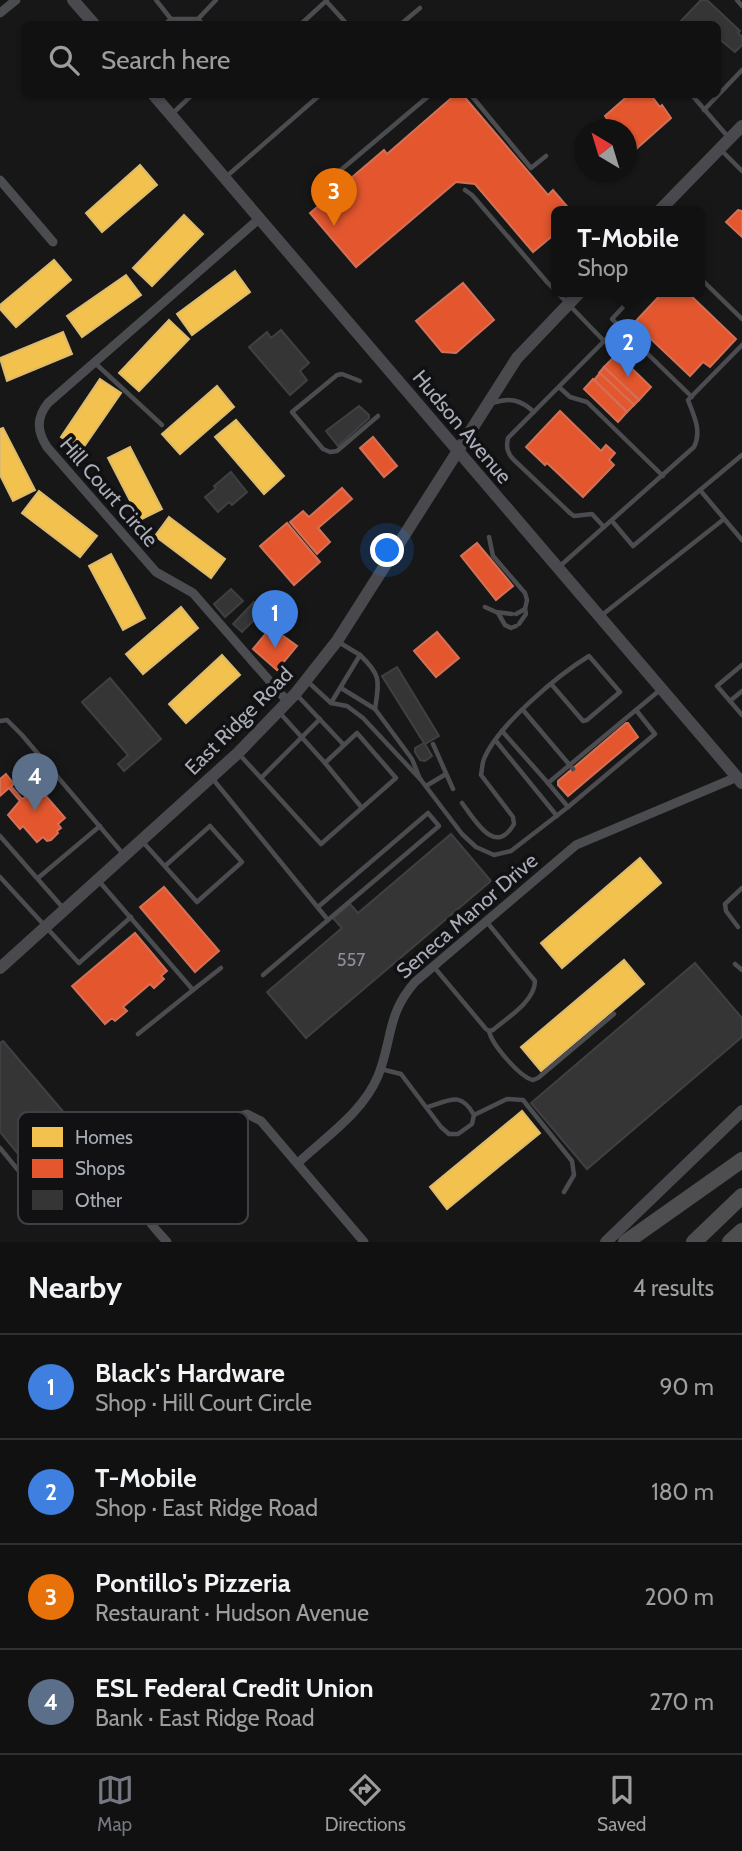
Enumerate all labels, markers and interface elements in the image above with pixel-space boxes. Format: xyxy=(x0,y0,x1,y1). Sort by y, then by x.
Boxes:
search box xyxy=(21,21,721,98)
icon: search xyxy=(45,41,83,79)
text: Search here xyxy=(101,44,230,76)
north arrow xyxy=(574,119,637,182)
pin: 3 xyxy=(311,168,357,226)
popup xyxy=(551,206,705,297)
text: T-Mobile xyxy=(577,222,679,254)
text: Shop xyxy=(577,254,628,282)
pin: 2 xyxy=(605,319,651,377)
street label: Hudson Avenue xyxy=(408,365,517,489)
street label: Hill Court Circle xyxy=(55,432,164,552)
your location xyxy=(370,533,404,567)
pin: 1 xyxy=(252,590,298,648)
street label: East Ridge Road xyxy=(179,661,298,780)
pin: 4 xyxy=(12,753,58,811)
street label: Seneca Manor Drive xyxy=(391,847,542,984)
house number: 557 xyxy=(337,949,365,971)
legend xyxy=(18,1112,248,1224)
text: Homes xyxy=(75,1126,133,1149)
text: Shops xyxy=(75,1157,125,1180)
text: Other xyxy=(75,1189,122,1212)
text: Nearby xyxy=(28,1269,122,1306)
text: 4 results xyxy=(633,1274,714,1302)
text: Black's Hardware xyxy=(95,1357,285,1389)
text: 1 xyxy=(47,1373,55,1401)
text: 90 m xyxy=(660,1373,714,1401)
text: Shop · Hill Court Circle xyxy=(95,1389,312,1417)
text: T-Mobile xyxy=(95,1462,197,1494)
text: 2 xyxy=(45,1478,57,1506)
text: 180 m xyxy=(651,1478,714,1506)
text: Shop · East Ridge Road xyxy=(95,1494,318,1522)
text: Pontillo's Pizzeria xyxy=(95,1567,291,1599)
text: 3 xyxy=(45,1583,57,1611)
text: 200 m xyxy=(644,1583,714,1611)
text: Restaurant · Hudson Avenue xyxy=(95,1599,369,1627)
text: ESL Federal Credit Union xyxy=(95,1672,374,1704)
text: 4 xyxy=(44,1688,58,1716)
text: 270 m xyxy=(649,1688,714,1716)
text: Bank · East Ridge Road xyxy=(95,1704,315,1732)
tab: Map xyxy=(96,1771,134,1836)
tab: Directions xyxy=(325,1771,406,1836)
tab: Saved xyxy=(597,1771,646,1836)

